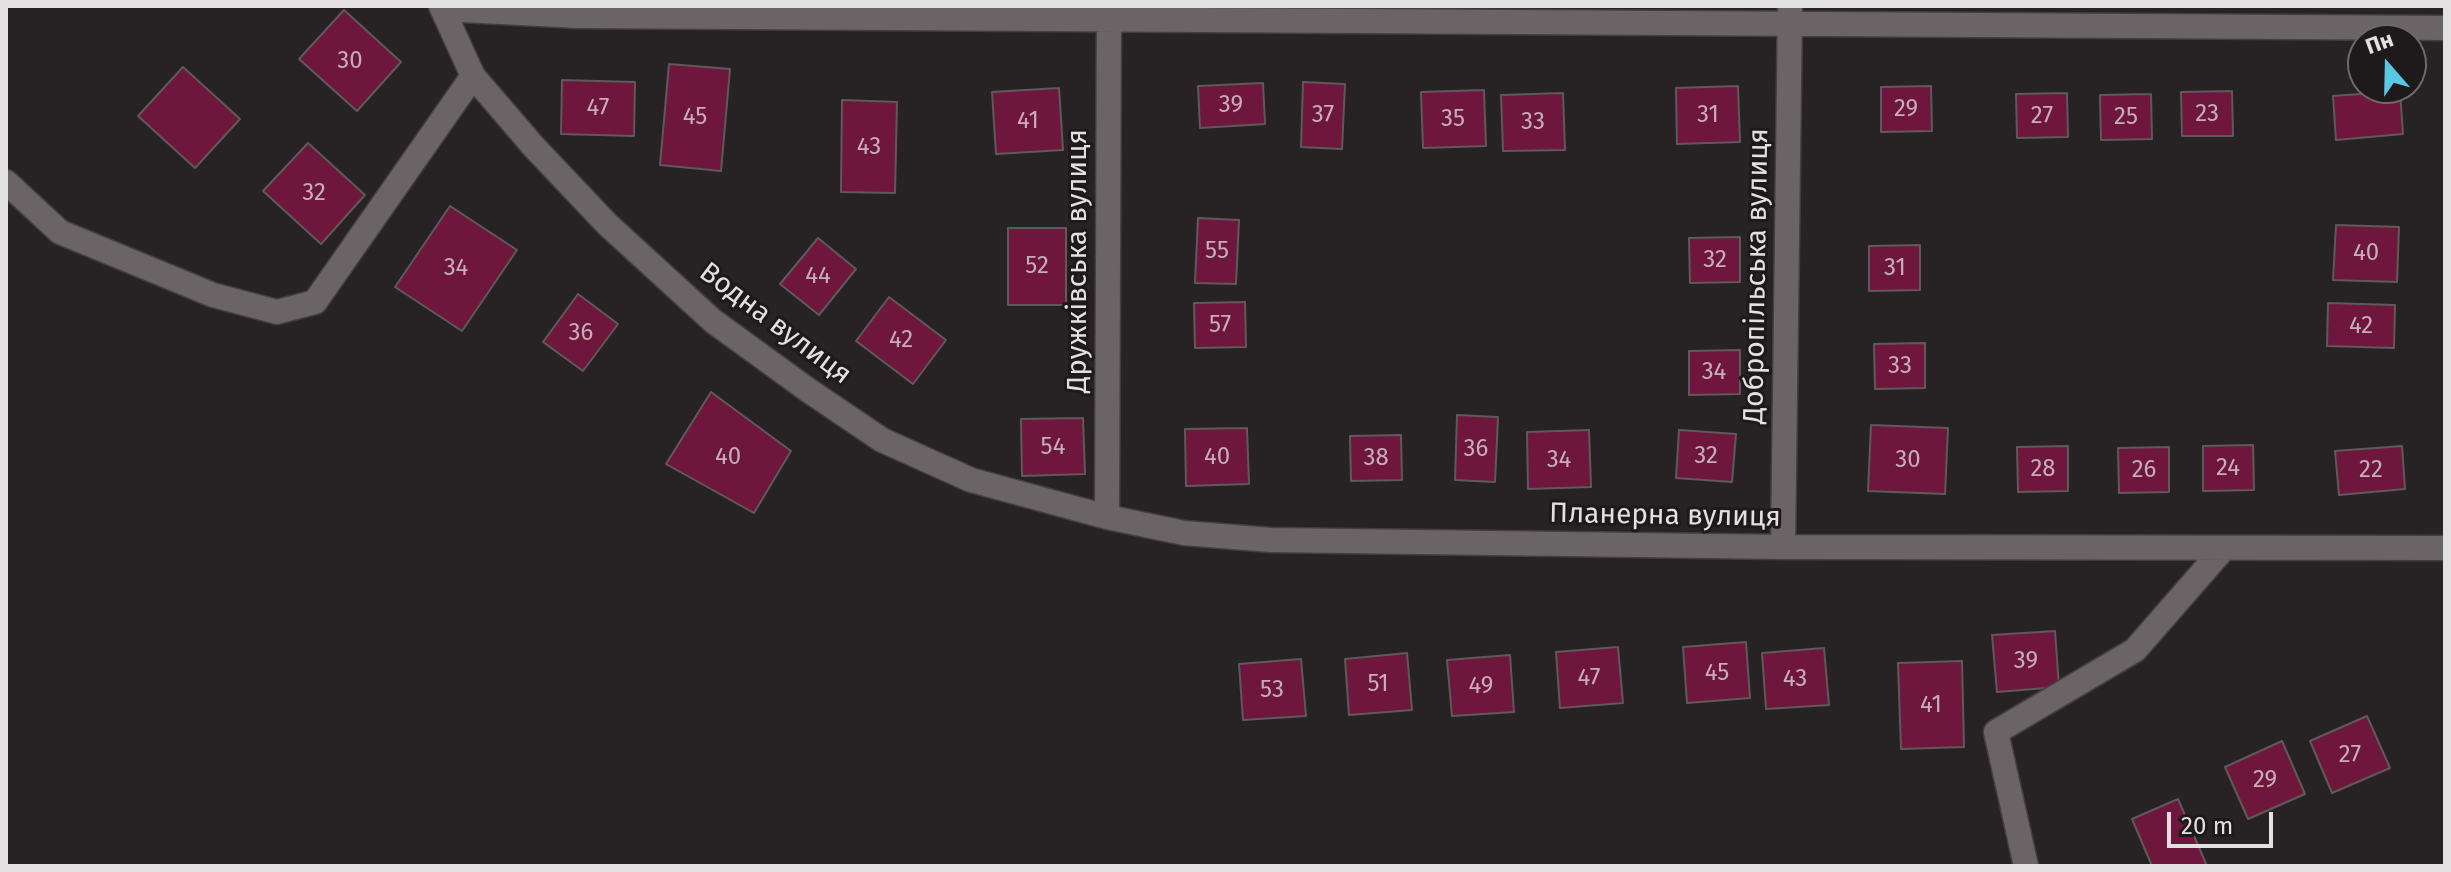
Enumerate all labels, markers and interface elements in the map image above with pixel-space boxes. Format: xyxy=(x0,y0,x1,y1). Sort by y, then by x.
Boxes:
north arrow xyxy=(2347,24,2427,104)
text: Пн xyxy=(2362,25,2397,60)
house number: 30 xyxy=(337,47,363,75)
house number: 39 xyxy=(1219,91,1243,119)
house number: 47 xyxy=(587,94,609,122)
house number: 29 xyxy=(1894,95,1918,123)
house number: 23 xyxy=(2195,100,2219,128)
house number: 37 xyxy=(1312,101,1334,129)
house number: 31 xyxy=(1697,101,1719,129)
house number: 27 xyxy=(2031,102,2053,130)
house number: 45 xyxy=(683,103,707,131)
house number: 25 xyxy=(2114,103,2138,131)
house number: 35 xyxy=(1441,105,1465,133)
house number: 41 xyxy=(1017,107,1039,135)
house number: 33 xyxy=(1521,108,1545,136)
street label: Добропільська вулиця xyxy=(1738,128,1776,424)
street label: Дружківська вулиця xyxy=(1061,129,1095,393)
house number: 43 xyxy=(857,133,881,161)
house number: 32 xyxy=(302,179,326,207)
house number: 55 xyxy=(1205,237,1229,265)
house number: 40 xyxy=(2353,239,2379,267)
house number: 32 xyxy=(1703,246,1727,274)
house number: 52 xyxy=(1025,252,1049,280)
house number: 34 xyxy=(444,254,468,282)
house number: 31 xyxy=(1884,254,1906,282)
street label: Водна вулиця xyxy=(692,256,858,392)
house number: 44 xyxy=(805,262,831,290)
house number: 57 xyxy=(1209,311,1231,339)
house number: 42 xyxy=(2349,312,2373,340)
house number: 36 xyxy=(569,319,593,347)
house number: 42 xyxy=(889,326,913,354)
house number: 33 xyxy=(1888,352,1912,380)
house number: 34 xyxy=(1702,358,1726,386)
house number: 54 xyxy=(1041,433,1065,461)
house number: 36 xyxy=(1464,435,1488,463)
house number: 32 xyxy=(1694,442,1718,470)
house number: 40 xyxy=(715,443,741,471)
house number: 40 xyxy=(1204,443,1230,471)
house number: 38 xyxy=(1363,444,1389,472)
house number: 34 xyxy=(1547,446,1571,474)
house number: 30 xyxy=(1895,446,1921,474)
house number: 24 xyxy=(2216,454,2240,482)
house number: 28 xyxy=(2030,455,2056,483)
house number: 26 xyxy=(2132,456,2156,484)
house number: 22 xyxy=(2359,456,2383,484)
street label: Планерна вулиця xyxy=(1549,497,1781,535)
house number: 39 xyxy=(2014,647,2038,675)
house number: 45 xyxy=(1705,659,1729,687)
house number: 47 xyxy=(1578,664,1600,692)
house number: 43 xyxy=(1783,665,1807,693)
house number: 51 xyxy=(1367,670,1389,698)
house number: 49 xyxy=(1469,672,1493,700)
house number: 53 xyxy=(1260,676,1284,704)
house number: 41 xyxy=(1920,691,1942,719)
house number: 27 xyxy=(2339,741,2361,769)
house number: 29 xyxy=(2253,766,2277,794)
scale bar xyxy=(2171,796,2277,846)
text: 20 m xyxy=(2181,812,2233,840)

